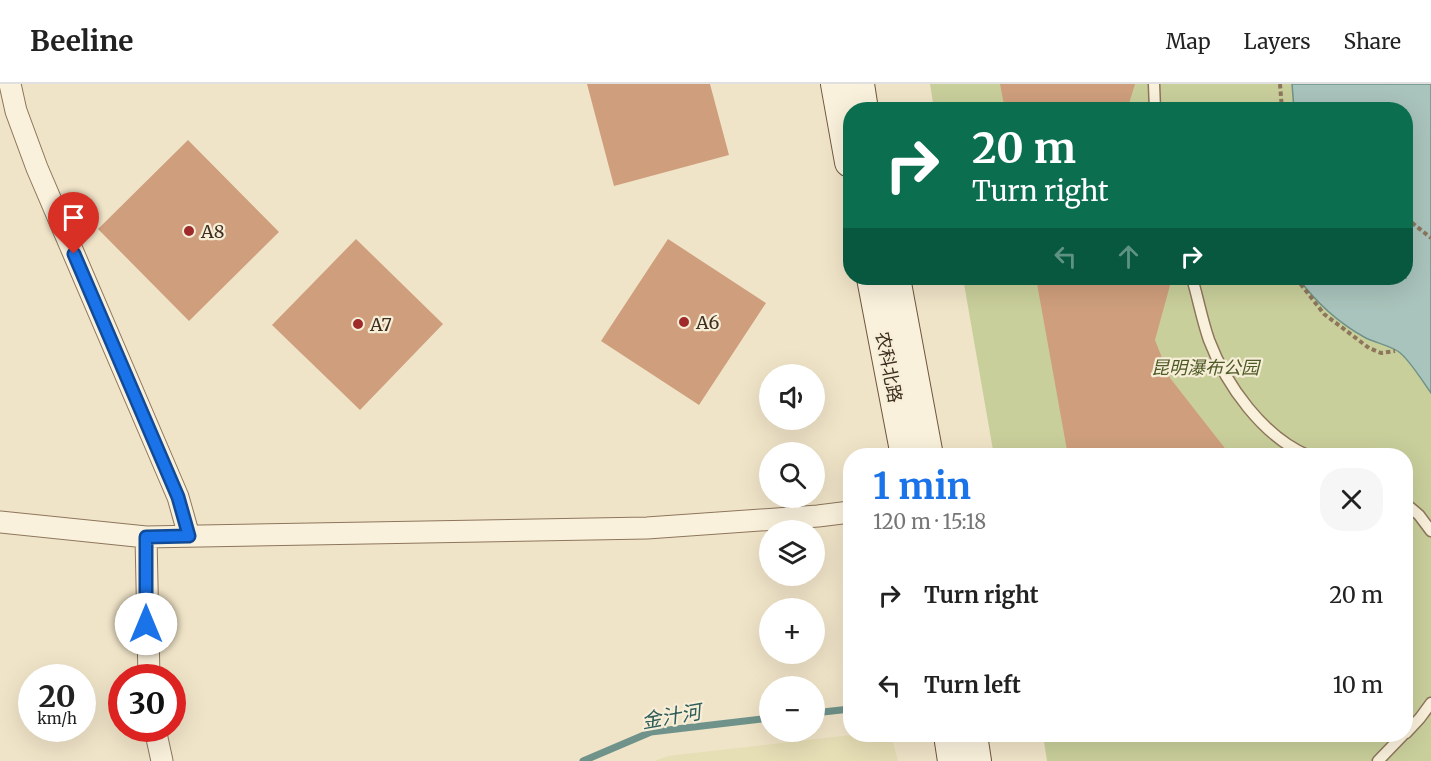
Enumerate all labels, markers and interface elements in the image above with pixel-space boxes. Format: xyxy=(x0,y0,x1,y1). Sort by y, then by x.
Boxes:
text: Beeline xyxy=(30,23,133,59)
text: Map xyxy=(1166,28,1211,55)
text: Layers xyxy=(1244,28,1311,55)
text: Share xyxy=(1344,28,1401,55)
text: 20 m xyxy=(972,122,1076,174)
icon: right xyxy=(873,126,951,204)
text: Turn right xyxy=(972,174,1109,208)
pin xyxy=(48,192,99,254)
icon: arrive xyxy=(57,201,90,234)
place label: A8 xyxy=(200,220,224,243)
marker: A8 xyxy=(182,224,196,238)
icon: left xyxy=(1049,240,1082,273)
icon: ahead xyxy=(1112,240,1145,273)
icon: right xyxy=(1175,240,1208,273)
place label: A6 xyxy=(695,311,719,334)
place label: A7 xyxy=(369,313,392,336)
marker: A6 xyxy=(677,315,691,329)
marker: A7 xyxy=(351,317,365,331)
street label: 农科北路 xyxy=(871,329,907,405)
park label: 昆明瀑布公园 xyxy=(1151,356,1262,379)
map controls xyxy=(759,364,825,742)
button: sound xyxy=(759,364,825,430)
button: search xyxy=(759,442,825,508)
text: 1 min xyxy=(873,464,971,509)
button: close xyxy=(1320,468,1383,531)
text: 120 m · 15:18 xyxy=(873,509,986,534)
button: layers xyxy=(759,520,825,586)
icon: right xyxy=(873,579,906,612)
text: Turn right xyxy=(924,581,1038,609)
text: 20 m xyxy=(1329,581,1383,609)
position arrow xyxy=(114,592,178,656)
button: + xyxy=(759,598,825,664)
speed limit sign: 30 xyxy=(108,664,186,742)
icon: left xyxy=(873,669,906,702)
text: Turn left xyxy=(924,671,1021,699)
text: 10 m xyxy=(1333,671,1383,699)
button: − xyxy=(759,676,825,742)
text: 20 xyxy=(38,677,76,715)
water label: 金汁河 xyxy=(639,698,707,734)
text: km/h xyxy=(37,709,77,728)

